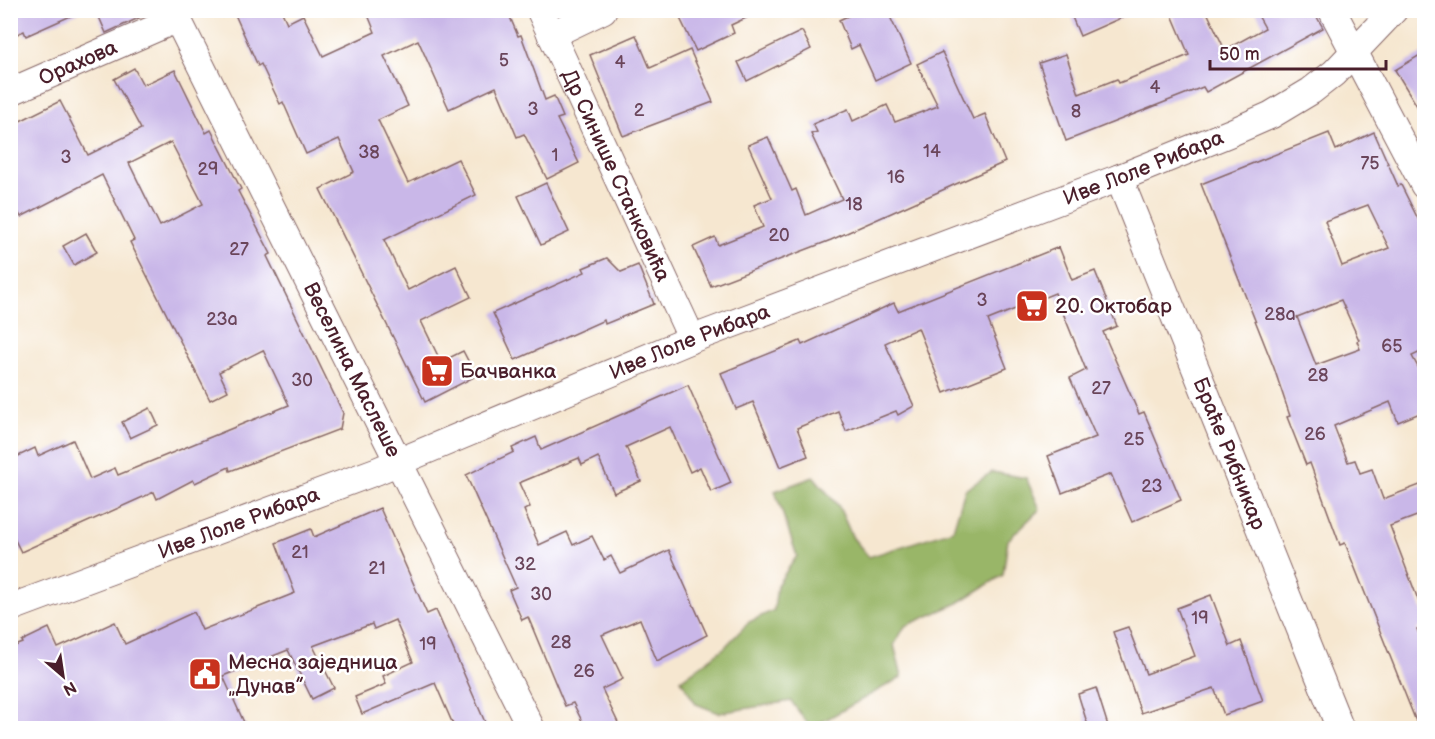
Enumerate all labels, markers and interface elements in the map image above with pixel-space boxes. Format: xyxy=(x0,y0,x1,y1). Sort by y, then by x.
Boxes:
scale bar xyxy=(1210,33,1386,71)
street label: Орахова xyxy=(35,34,121,90)
text: 50 m xyxy=(1219,44,1260,65)
house number: 5 xyxy=(499,50,509,71)
house number: 4 xyxy=(615,52,626,73)
street label: Др Синише Станковића xyxy=(557,65,676,286)
house number: 4 xyxy=(1150,77,1161,98)
house number: 3 xyxy=(527,99,539,120)
house number: 2 xyxy=(634,100,645,121)
house number: 8 xyxy=(1071,101,1081,122)
street label: Иве Лоле Рибара xyxy=(1059,124,1228,210)
house number: 14 xyxy=(923,141,941,162)
house number: 38 xyxy=(358,142,380,163)
house number: 1 xyxy=(552,145,558,166)
house number: 3 xyxy=(60,147,72,168)
house number: 75 xyxy=(1360,153,1380,174)
house number: 29 xyxy=(197,159,219,180)
house number: 16 xyxy=(887,167,905,188)
house number: 18 xyxy=(845,194,863,215)
house number: 20 xyxy=(768,225,790,246)
house number: 27 xyxy=(229,239,249,260)
street label: Веселина Маслеше xyxy=(298,278,407,462)
supermarket icon: 20. Октобар xyxy=(1014,288,1050,324)
house number: 3 xyxy=(976,290,988,311)
place label: 20. Октобар xyxy=(1055,294,1172,319)
street label: Иве Лоле Рибара xyxy=(605,298,774,385)
house number: 28a xyxy=(1264,304,1296,325)
house number: 23a xyxy=(206,309,238,330)
house number: 65 xyxy=(1381,336,1403,357)
supermarket icon: Бачванка xyxy=(419,353,455,389)
place label: Бачванка xyxy=(460,359,557,384)
house number: 28 xyxy=(1307,365,1329,386)
house number: 30 xyxy=(291,370,313,391)
street label: Браће Рибникар xyxy=(1188,374,1272,533)
house number: 27 xyxy=(1091,378,1111,399)
house number: 26 xyxy=(1304,424,1326,445)
house number: 25 xyxy=(1124,429,1144,450)
house number: 23 xyxy=(1141,476,1163,497)
street label: Иве Лоле Рибара xyxy=(154,481,323,564)
house number: 21 xyxy=(291,542,309,563)
house number: 32 xyxy=(514,554,536,575)
house number: 21 xyxy=(368,558,386,579)
house number: 30 xyxy=(530,584,552,605)
house number: 19 xyxy=(1191,608,1209,629)
house number: 28 xyxy=(550,632,572,653)
house number: 19 xyxy=(419,634,437,655)
north arrow xyxy=(33,646,93,706)
place label: Месна заједница „Дунав” xyxy=(228,650,398,699)
public building icon: Месна заједница „Дунав” xyxy=(187,656,223,692)
house number: 26 xyxy=(573,661,595,682)
text: N xyxy=(60,677,79,699)

